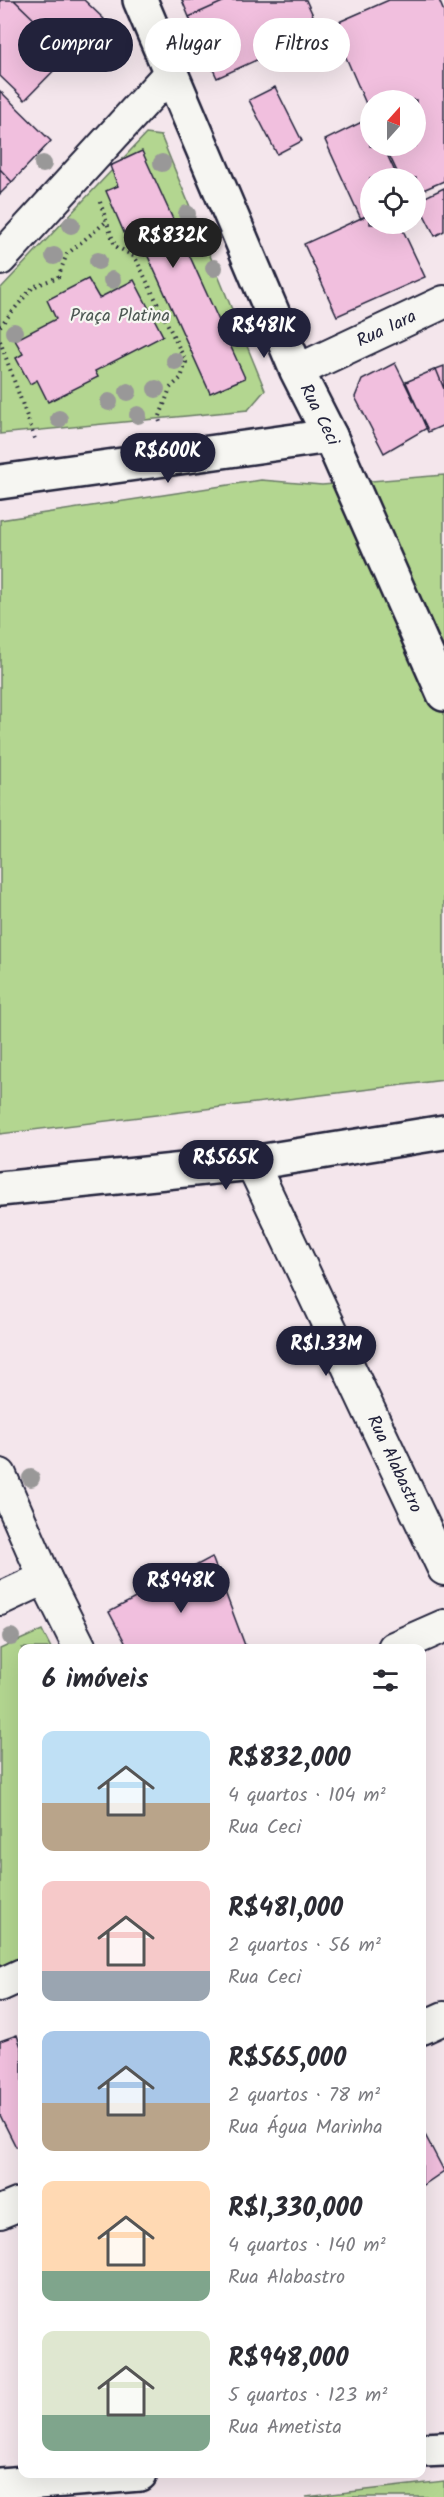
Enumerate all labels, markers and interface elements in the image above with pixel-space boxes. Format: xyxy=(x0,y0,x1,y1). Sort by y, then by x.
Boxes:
chip: Comprar xyxy=(18,18,133,72)
chip: Alugar xyxy=(145,18,241,72)
chip: Filtros xyxy=(253,18,350,72)
north arrow xyxy=(360,90,426,156)
map controls xyxy=(360,90,426,234)
button: locate xyxy=(360,168,426,234)
pin: R$832K xyxy=(124,218,222,269)
text: R$832K xyxy=(138,221,208,253)
park label: Praça Platina xyxy=(70,302,170,331)
street label: Rua Iara xyxy=(352,302,421,356)
pin: R$481K xyxy=(215,308,313,359)
text: R$481K xyxy=(232,311,296,343)
street label: Rua Ceci xyxy=(291,379,347,451)
pin: R$600K xyxy=(119,433,217,484)
text: R$600K xyxy=(134,436,202,468)
pin: R$565K xyxy=(177,1140,275,1191)
text: R$565K xyxy=(193,1143,259,1175)
pin: R$1.33M xyxy=(271,1326,381,1377)
text: R$1.33M xyxy=(290,1329,362,1361)
street label: Rua Alabastro xyxy=(359,1410,430,1518)
pin: R$948K xyxy=(132,1563,230,1614)
text: R$948K xyxy=(147,1566,215,1598)
text: 6 imóveis xyxy=(42,1659,148,1701)
icon: filters xyxy=(369,1664,402,1697)
text: R$832,000 xyxy=(228,1738,351,1780)
icon: home xyxy=(90,1755,162,1827)
text: 4 quartos · 104 m² xyxy=(228,1780,386,1812)
text: Rua Ceci xyxy=(228,1812,301,1844)
text: R$481,000 xyxy=(228,1888,343,1930)
icon: home xyxy=(90,1905,162,1977)
text: 2 quartos · 56 m² xyxy=(228,1930,381,1962)
text: Rua Ceci xyxy=(228,1962,301,1994)
text: R$565,000 xyxy=(228,2038,346,2080)
icon: home xyxy=(90,2055,162,2127)
text: 2 quartos · 78 m² xyxy=(228,2080,380,2112)
text: Rua Água Marinha xyxy=(228,2112,383,2144)
text: R$1,330,000 xyxy=(228,2188,362,2230)
icon: home xyxy=(90,2205,162,2277)
text: 4 quartos · 140 m² xyxy=(228,2230,386,2262)
text: Rua Alabastro xyxy=(228,2262,345,2294)
text: R$948,000 xyxy=(228,2338,349,2380)
icon: home xyxy=(90,2355,162,2427)
text: 5 quartos · 123 m² xyxy=(228,2380,387,2412)
text: Rua Ametista xyxy=(228,2412,342,2444)

